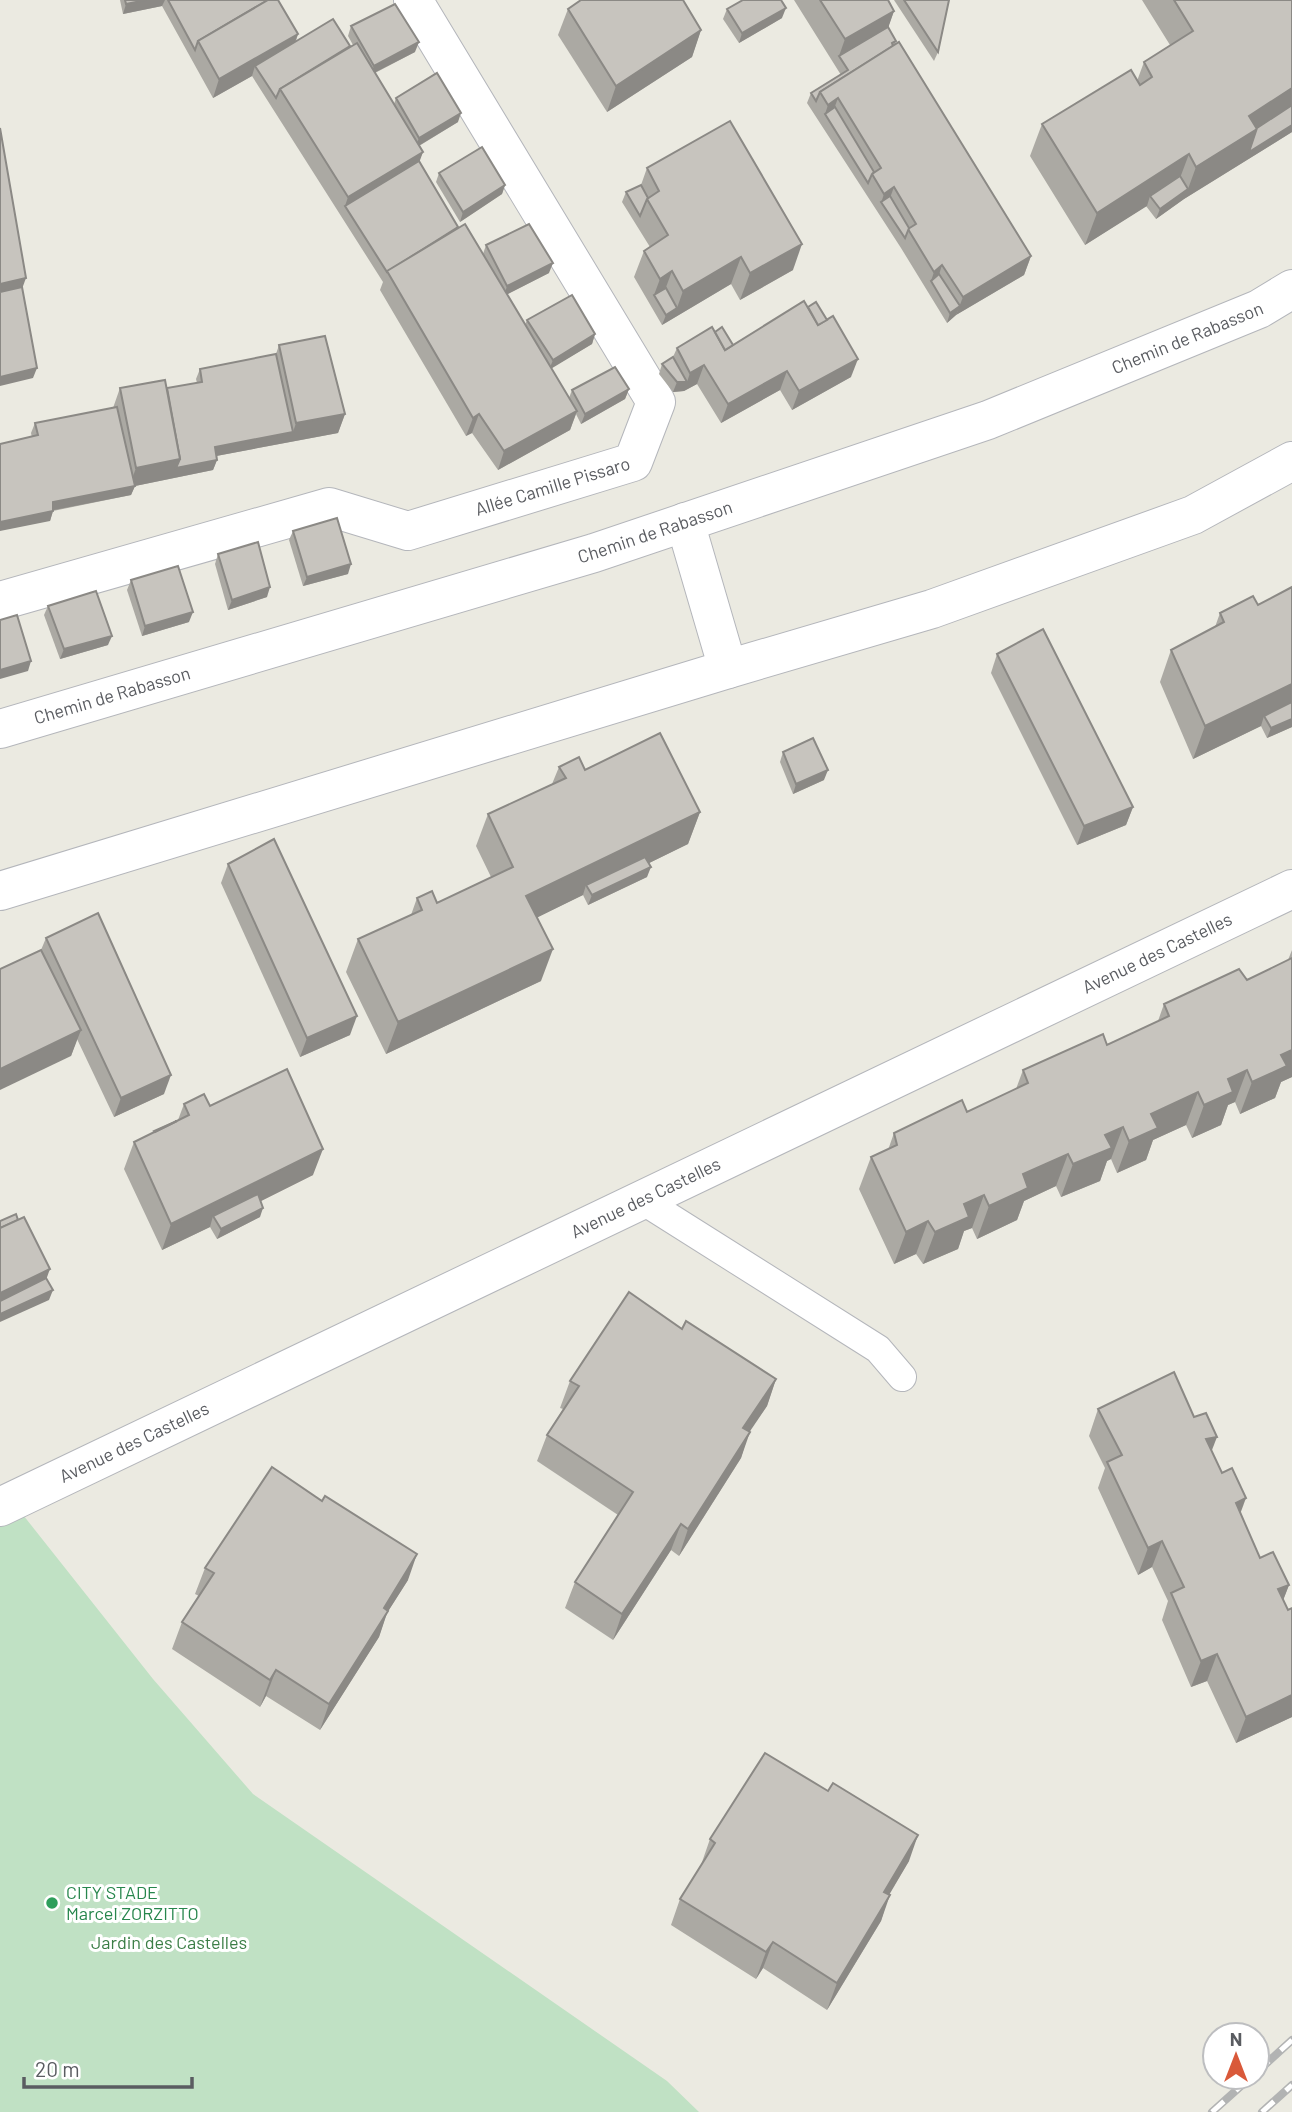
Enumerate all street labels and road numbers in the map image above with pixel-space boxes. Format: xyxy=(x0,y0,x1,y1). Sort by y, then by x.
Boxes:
street label: Chemin de Rabasson xyxy=(1108,296,1266,378)
street label: Allée Camille Pissaro xyxy=(472,452,632,520)
street label: Chemin de Rabasson xyxy=(575,495,735,567)
street label: Chemin de Rabasson xyxy=(31,661,193,728)
street label: Avenue des Castelles xyxy=(1079,907,1235,998)
street label: Avenue des Castelles xyxy=(567,1152,724,1242)
street label: Avenue des Castelles xyxy=(56,1397,212,1487)

